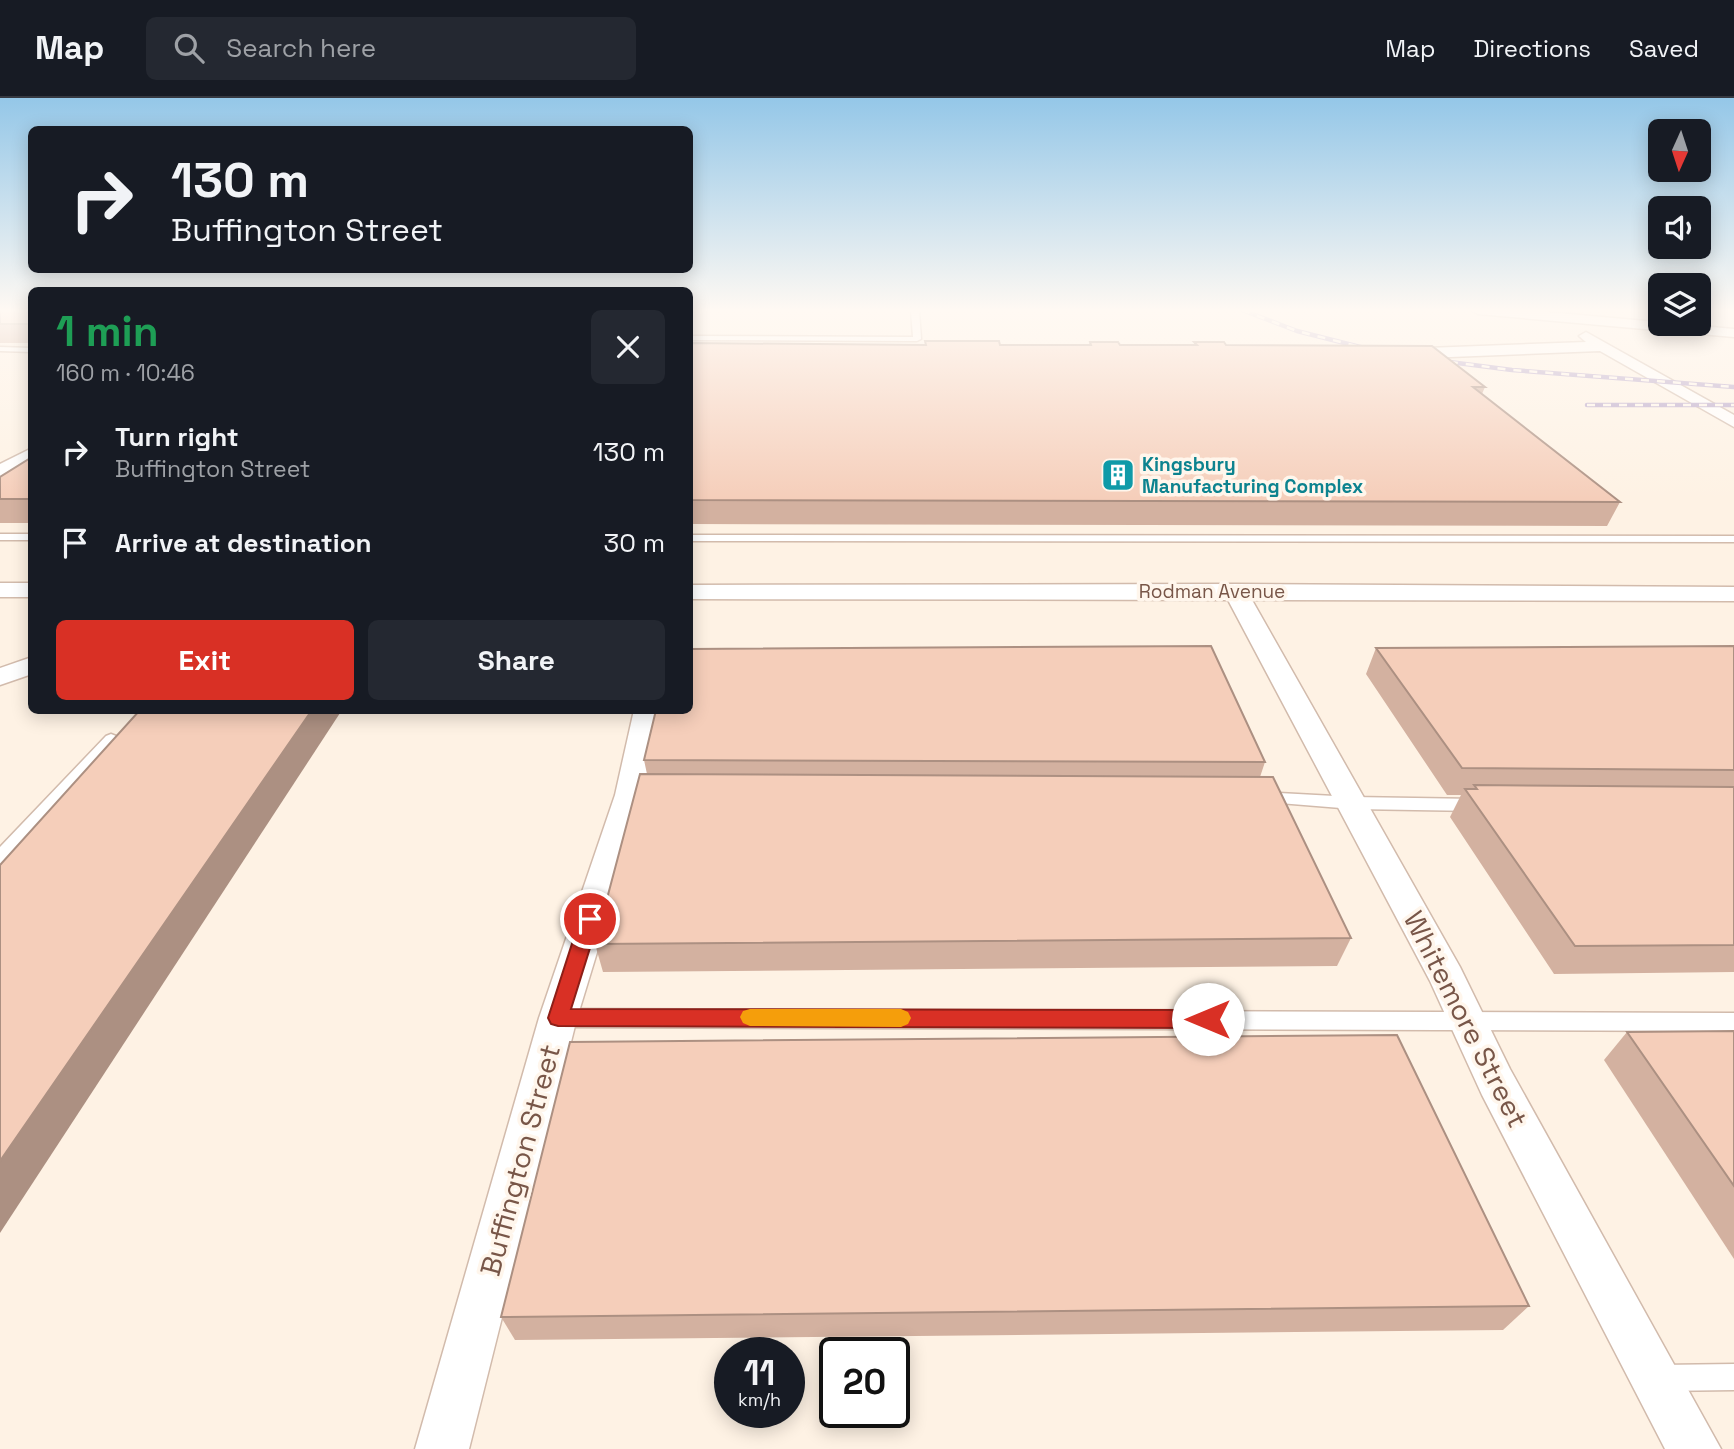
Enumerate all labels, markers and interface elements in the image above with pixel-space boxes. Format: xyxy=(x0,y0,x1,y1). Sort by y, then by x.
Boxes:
search box xyxy=(146,17,636,80)
text: Map xyxy=(35,27,104,69)
icon: search xyxy=(170,29,208,67)
text: Search here xyxy=(226,31,376,65)
text: Map xyxy=(1385,33,1435,64)
text: Directions xyxy=(1473,33,1591,64)
text: Saved xyxy=(1629,33,1699,64)
north arrow xyxy=(1648,119,1712,182)
map controls xyxy=(1648,119,1711,336)
text: 130 m xyxy=(171,149,309,211)
icon: right xyxy=(56,154,147,245)
button: sound xyxy=(1648,196,1711,259)
text: Buffington Street xyxy=(171,210,443,250)
button: layers xyxy=(1648,273,1711,336)
text: 1 min xyxy=(56,305,159,358)
button: close xyxy=(591,310,665,384)
text: 160 m · 10:46 xyxy=(56,358,195,388)
text: Turn right xyxy=(115,420,239,454)
icon: right xyxy=(56,433,94,471)
text: 130 m xyxy=(593,435,665,469)
place label: Kingsbury Manufacturing Complex xyxy=(1142,452,1363,499)
text: Buffington Street xyxy=(115,454,310,484)
building icon: Kingsbury Manufacturing Complex xyxy=(1099,456,1137,494)
icon: arrive xyxy=(56,524,94,562)
text: Arrive at destination xyxy=(115,526,372,560)
text: 30 m xyxy=(604,526,665,560)
street label: Rodman Avenue xyxy=(1139,579,1285,604)
button: Exit xyxy=(56,620,354,700)
button: Share xyxy=(368,620,665,700)
pin xyxy=(560,889,620,949)
icon: arrive xyxy=(571,900,609,938)
street label: Whitemore Street xyxy=(1396,905,1536,1133)
position arrow xyxy=(1171,982,1245,1056)
street label: Buffington Street xyxy=(472,1040,568,1280)
speed limit sign: 20 xyxy=(819,1337,910,1428)
text: 11 xyxy=(744,1351,775,1395)
text: km/h xyxy=(738,1388,781,1411)

